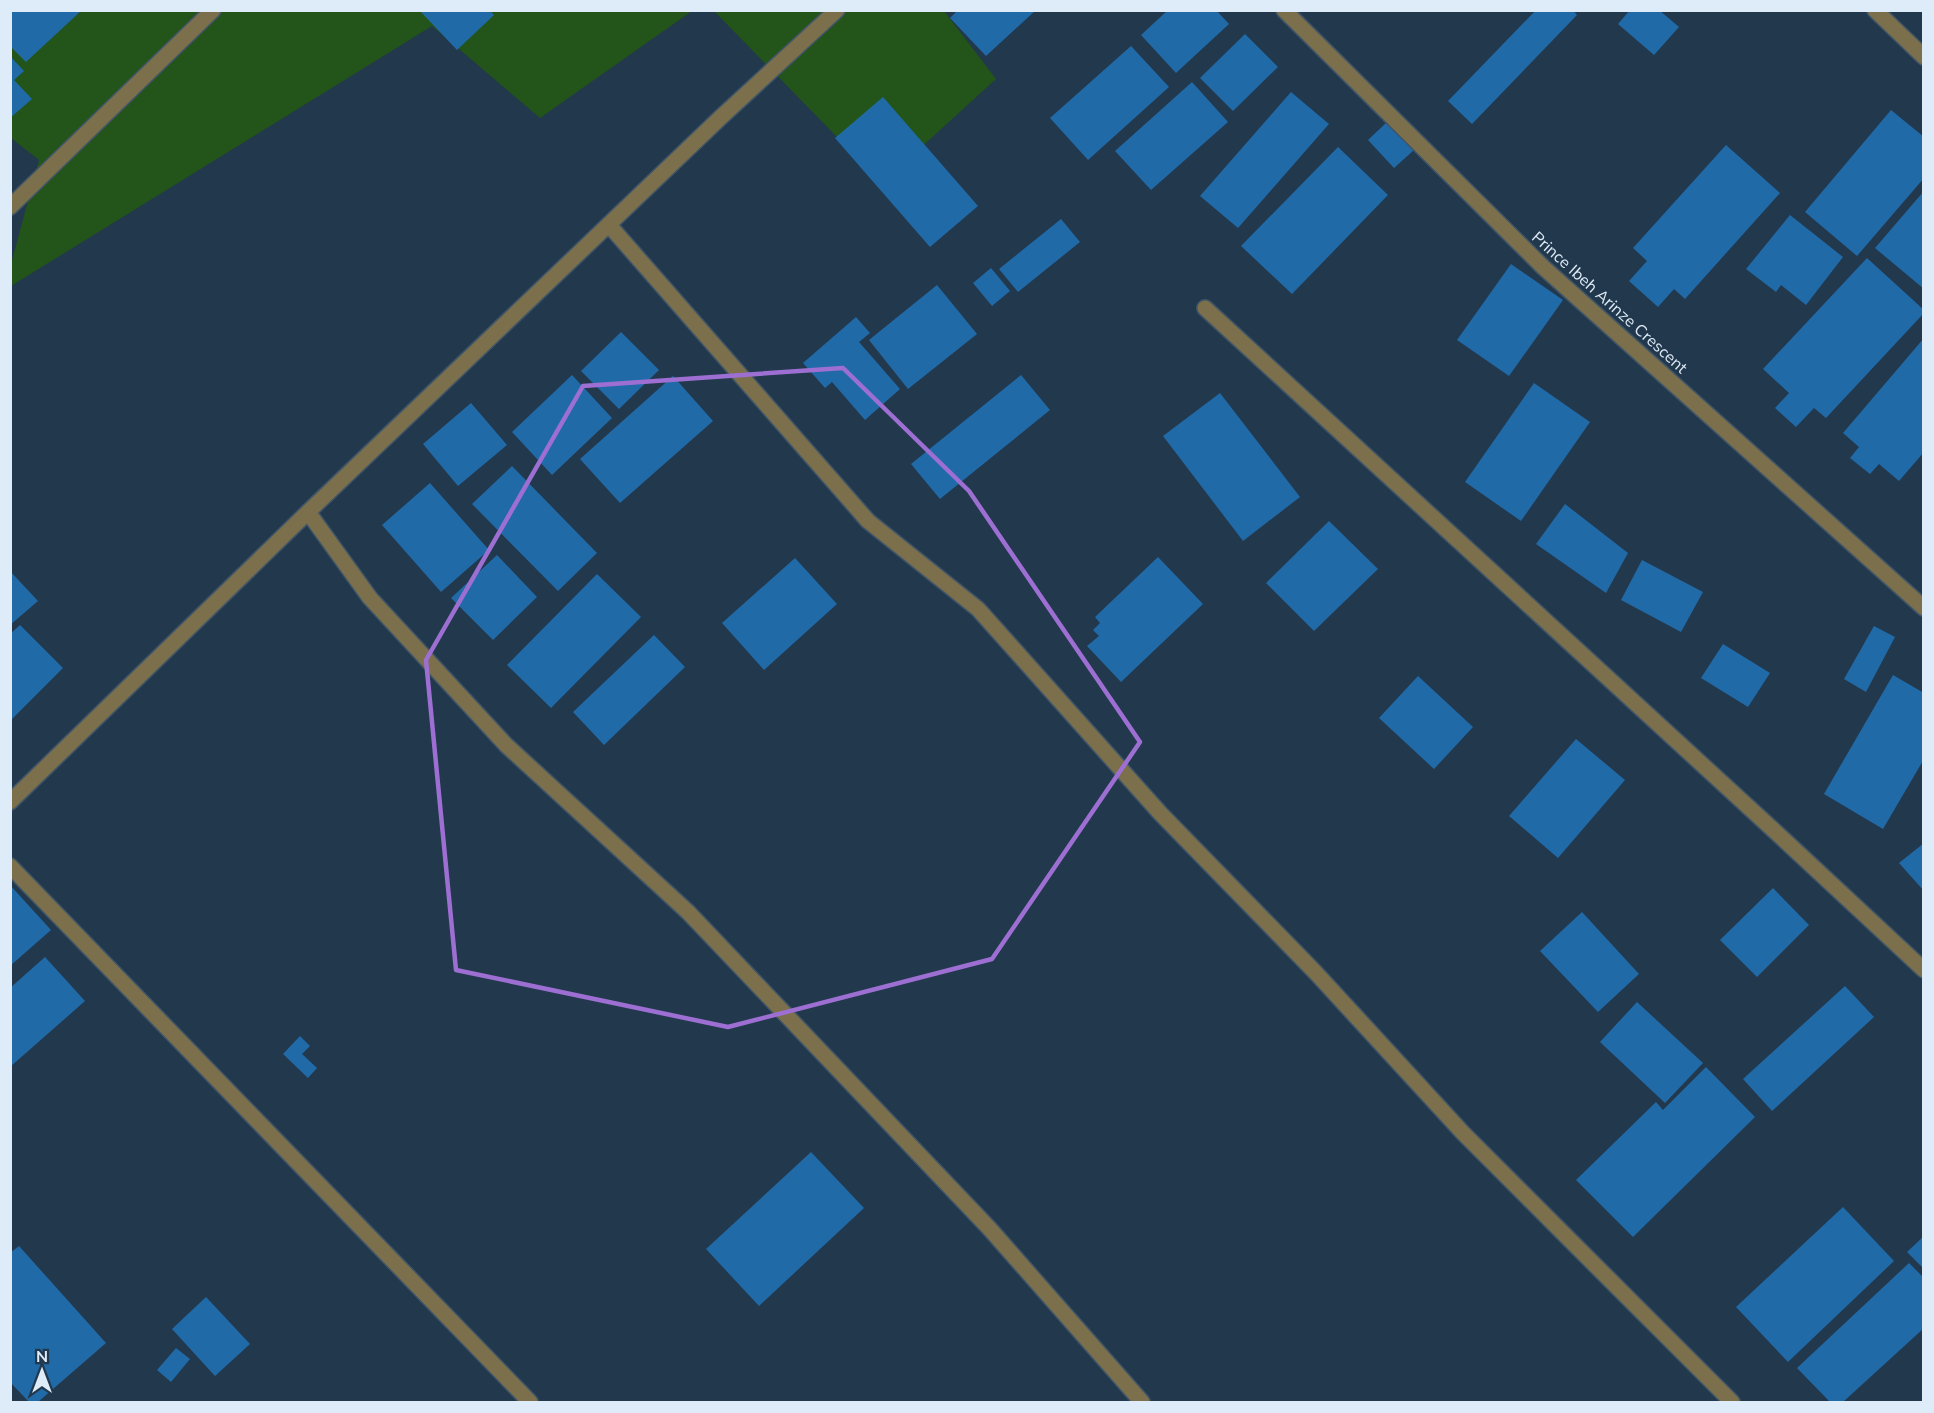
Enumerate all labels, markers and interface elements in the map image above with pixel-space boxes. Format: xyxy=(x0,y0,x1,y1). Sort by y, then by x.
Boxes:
street label: Prince Ibeh Arinze Crescent xyxy=(1528,227,1692,377)
north arrow xyxy=(12,1341,72,1401)
text: N xyxy=(36,1346,48,1366)

